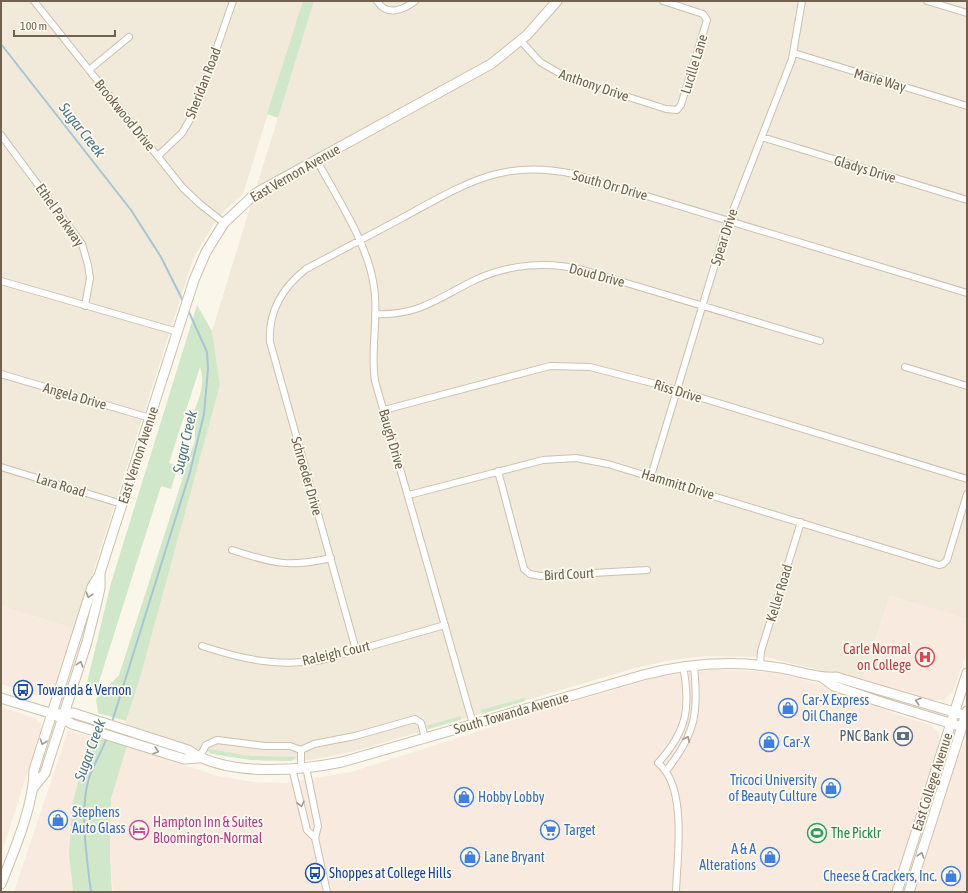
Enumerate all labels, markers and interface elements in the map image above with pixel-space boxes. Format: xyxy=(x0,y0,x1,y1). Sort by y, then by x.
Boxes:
scale bar xyxy=(14,12,115,38)
text: 100 m xyxy=(20,19,47,33)
street label: Lucille Lane xyxy=(677,32,711,96)
street label: Sheridan Road xyxy=(182,45,224,121)
street label: Marie Way xyxy=(852,65,908,95)
street label: Anthony Drive xyxy=(557,66,631,104)
street label: Brookwood Drive xyxy=(91,76,159,154)
water label: Sugar Creek xyxy=(55,98,109,161)
street label: East Vernon Avenue xyxy=(247,141,343,205)
street label: Gladys Drive xyxy=(832,152,898,186)
street label: South Orr Drive xyxy=(571,167,649,203)
street label: Ethel Parkway xyxy=(33,181,88,250)
street label: Spear Drive xyxy=(707,207,741,267)
street label: Doud Drive xyxy=(567,260,627,290)
street label: Riss Drive xyxy=(652,376,704,406)
street label: Angela Drive xyxy=(42,379,108,413)
street label: East Vernon Avenue xyxy=(115,404,161,506)
street label: Baugh Drive xyxy=(376,407,408,471)
water label: Sugar Creek xyxy=(169,408,200,476)
street label: Schroeder Drive xyxy=(288,435,326,517)
street label: Hammitt Drive xyxy=(640,465,716,503)
street label: Lara Road xyxy=(34,470,88,500)
street label: Keller Road xyxy=(763,562,795,624)
street label: Bird Court xyxy=(544,565,594,583)
one-way arrow xyxy=(85,591,94,598)
street label: Raleigh Court xyxy=(301,637,371,669)
place label: Carle Normal on College xyxy=(843,641,911,673)
hospital icon: Carle Normal on College xyxy=(914,646,936,668)
one-way arrow xyxy=(75,661,84,668)
bus stop icon: Towanda & Vernon xyxy=(12,679,34,701)
place label: Towanda & Vernon xyxy=(37,682,132,698)
street label: South Towanda Avenue xyxy=(452,689,570,737)
place label: Car-X Express Oil Change xyxy=(802,692,869,724)
shop icon: Car-X Express Oil Change xyxy=(777,697,799,719)
one-way arrow xyxy=(914,697,921,706)
water label: Sugar Creek xyxy=(70,716,109,784)
bank icon: PNC Bank xyxy=(892,725,914,747)
place label: PNC Bank xyxy=(840,728,889,744)
shop icon: Car-X xyxy=(758,731,780,753)
street label: East College Avenue xyxy=(909,731,955,833)
place label: Car-X xyxy=(783,734,810,750)
one-way arrow xyxy=(682,736,690,743)
one-way arrow xyxy=(39,738,48,745)
one-way arrow xyxy=(152,746,159,755)
place label: Tricoci University of Beauty Culture xyxy=(729,772,817,804)
shop icon: Tricoci University of Beauty Culture xyxy=(820,777,842,799)
shop icon: Hobby Lobby xyxy=(453,786,475,808)
place label: Hobby Lobby xyxy=(478,789,545,805)
one-way arrow xyxy=(296,801,305,808)
place label: Stephens Auto Glass xyxy=(72,804,126,836)
shop icon: Stephens Auto Glass xyxy=(47,809,69,831)
place label: Hampton Inn & Suites Bloomington-Normal xyxy=(153,814,263,846)
hotel icon: Hampton Inn & Suites Bloomington-Normal xyxy=(128,819,150,841)
supermarket icon: Target xyxy=(539,819,561,841)
place label: Target xyxy=(564,822,596,838)
sports icon: The Picklr xyxy=(806,822,828,844)
place label: The Picklr xyxy=(831,825,882,841)
place label: A & A Alterations xyxy=(699,841,756,873)
shop icon: Lane Bryant xyxy=(459,846,481,868)
shop icon: A & A Alterations xyxy=(759,846,781,868)
place label: Lane Bryant xyxy=(484,849,545,865)
one-way arrow xyxy=(916,852,925,859)
bus stop icon: Shoppes at College Hills xyxy=(304,862,326,884)
place label: Shoppes at College Hills xyxy=(329,865,452,881)
shop icon: Cheese & Crackers, Inc. xyxy=(940,865,962,887)
place label: Cheese & Crackers, Inc. xyxy=(823,868,937,884)

